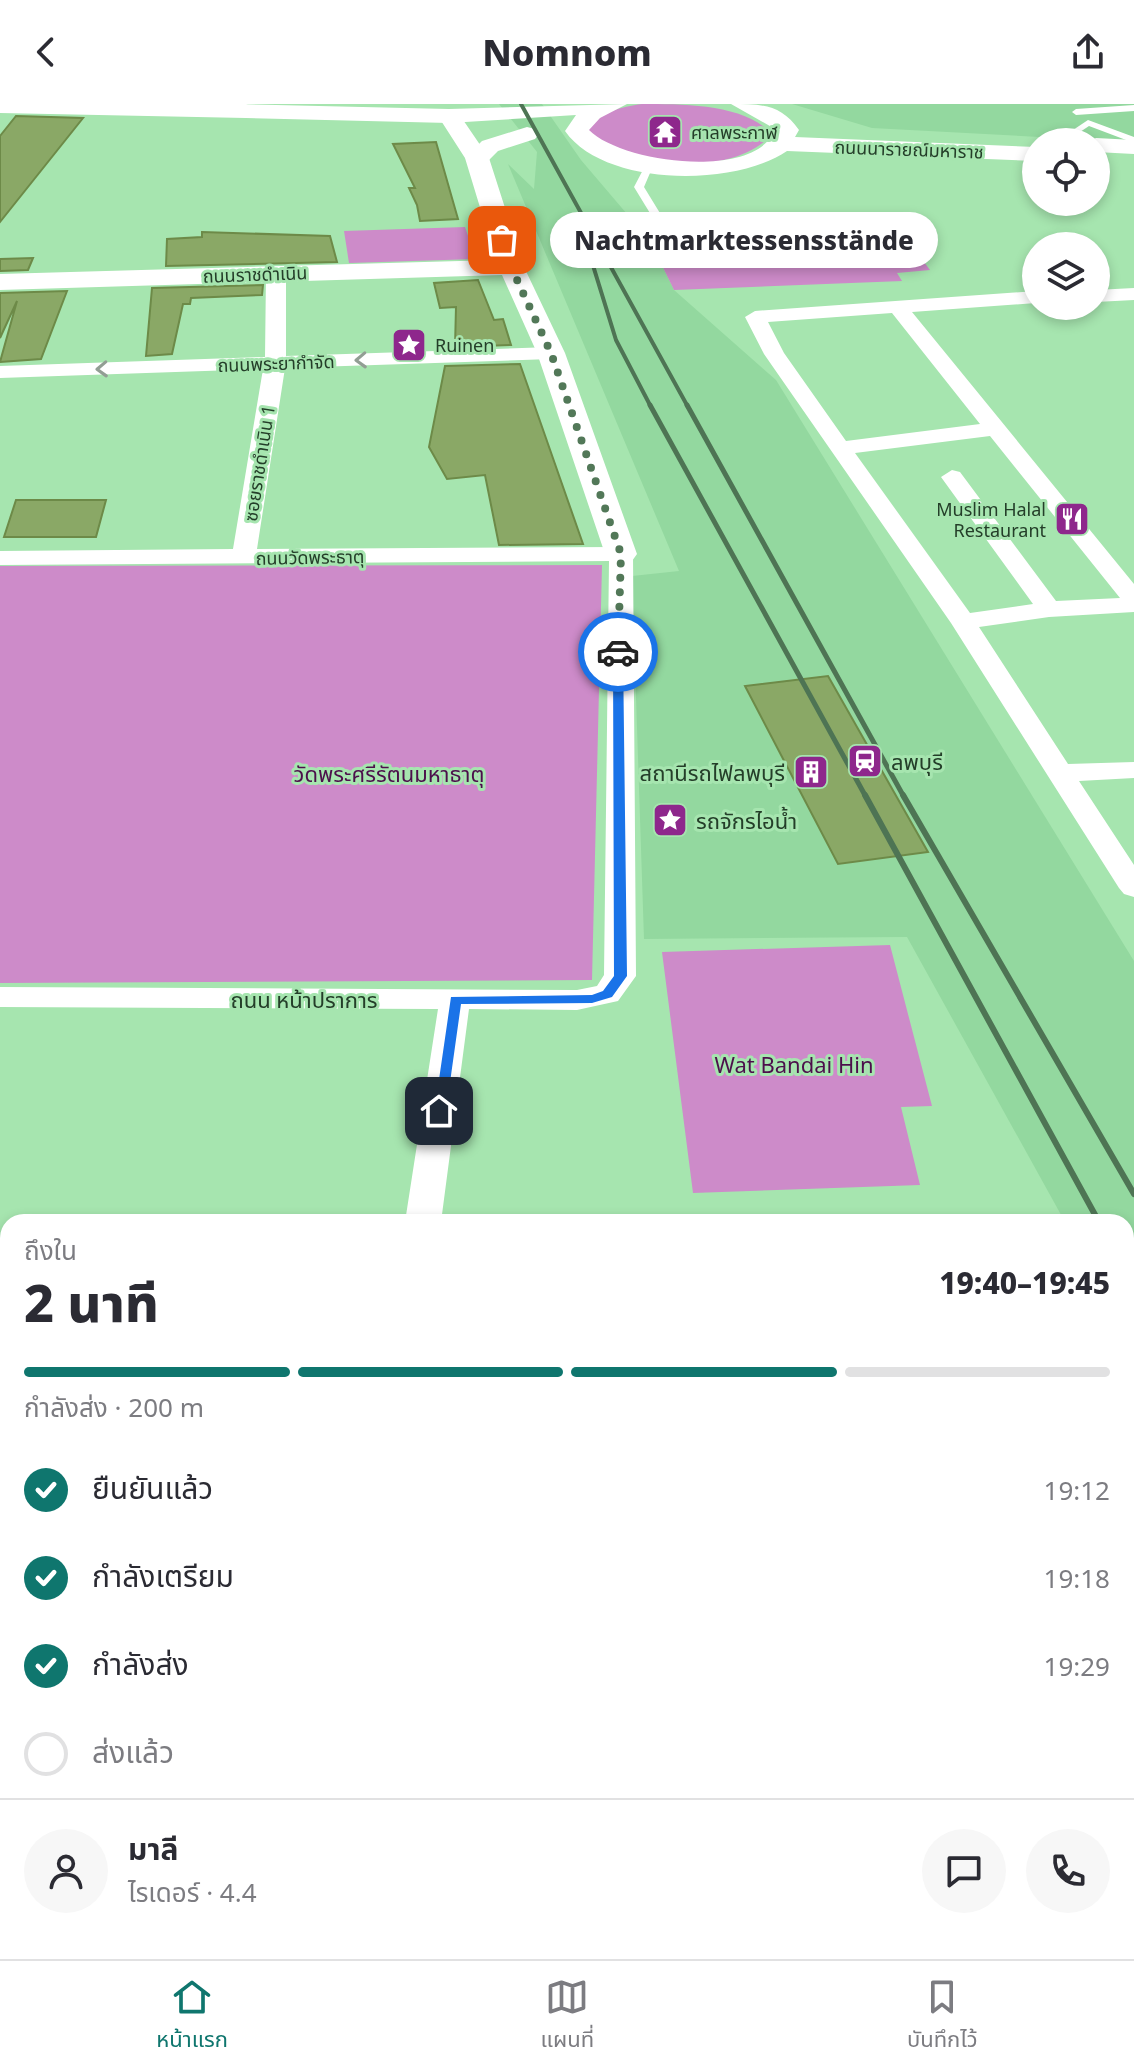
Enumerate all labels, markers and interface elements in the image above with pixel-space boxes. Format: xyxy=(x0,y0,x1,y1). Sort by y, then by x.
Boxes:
text: Nomnom xyxy=(482,28,652,77)
icon: back xyxy=(24,30,68,74)
icon: share xyxy=(1066,30,1110,74)
temple icon: ศาลพระกาฬ xyxy=(646,113,684,151)
place label: ศาลพระกาฬ xyxy=(691,120,777,144)
map controls xyxy=(1022,128,1110,320)
button: locate xyxy=(1022,128,1110,216)
street label: ถนนนารายณ์มหาราช xyxy=(834,134,984,164)
pin xyxy=(468,206,536,274)
callout: Nachtmarktessensstände xyxy=(550,212,938,268)
icon: bag xyxy=(480,218,524,262)
text: Nachtmarktessensstände xyxy=(574,222,914,258)
button: layers xyxy=(1022,232,1110,320)
street label: ถนนราชดำเนิน xyxy=(202,260,308,288)
place icon: Ruinen xyxy=(390,326,428,364)
place label: Ruinen xyxy=(435,333,494,357)
street label: ถนนพระยากำจัด xyxy=(217,349,335,377)
one-way arrow xyxy=(354,351,367,368)
one-way arrow xyxy=(95,360,108,377)
street label: ซอยราชดำเนิน 1 xyxy=(238,403,280,523)
place label: Muslim Halal Restaurant xyxy=(936,497,1047,542)
restaurant icon: Muslim Halal Restaurant xyxy=(1053,500,1091,538)
street label: ถนนวัดพระธาตุ xyxy=(255,544,365,570)
courier xyxy=(578,612,658,692)
icon: car xyxy=(596,630,640,674)
station icon: ลพบุรี xyxy=(846,742,884,780)
place label: ลพบุรี xyxy=(891,746,943,776)
building icon: สถานีรถไฟลพบุรี xyxy=(792,753,830,791)
place label: สถานีรถไฟลพบุรี xyxy=(640,757,785,787)
park label: วัดพระศรีรัตนมหาธาตุ xyxy=(294,758,484,788)
place icon: รถจักรไอน้ำ xyxy=(651,801,689,839)
place label: รถจักรไอน้ำ xyxy=(696,805,797,835)
street label: ถนน หน้าปราการ xyxy=(230,984,378,1014)
park label: Wat Bandai Hin xyxy=(714,1049,874,1079)
pin xyxy=(405,1077,473,1145)
icon: home xyxy=(417,1089,461,1133)
text: ถึงใน xyxy=(24,1232,77,1268)
text: 19:40–19:45 xyxy=(939,1262,1110,1303)
text: 2 นาที xyxy=(24,1266,159,1337)
text: กำลังส่ง · 200 m xyxy=(24,1389,204,1425)
text: ยืนยันแล้ว xyxy=(92,1467,213,1508)
icon: check xyxy=(24,1468,68,1512)
text: 19:12 xyxy=(1044,1472,1110,1508)
text: กำลังเตรียม xyxy=(92,1555,234,1596)
icon: check xyxy=(24,1556,68,1600)
text: 19:18 xyxy=(1044,1560,1110,1596)
text: กำลังส่ง xyxy=(92,1643,189,1684)
icon: check xyxy=(24,1644,68,1688)
text: 19:29 xyxy=(1044,1648,1110,1684)
text: ส่งแล้ว xyxy=(92,1731,174,1772)
text: มาลี xyxy=(128,1828,178,1869)
button: person xyxy=(24,1829,108,1913)
button: chat xyxy=(922,1829,1006,1913)
button: phone xyxy=(1026,1829,1110,1913)
text: ไรเดอร์ · 4.4 xyxy=(128,1874,257,1910)
tab: หน้าแรก xyxy=(156,1975,228,2057)
tab: แผนที่ xyxy=(541,1975,594,2057)
tab: บันทึกไว้ xyxy=(907,1975,978,2057)

